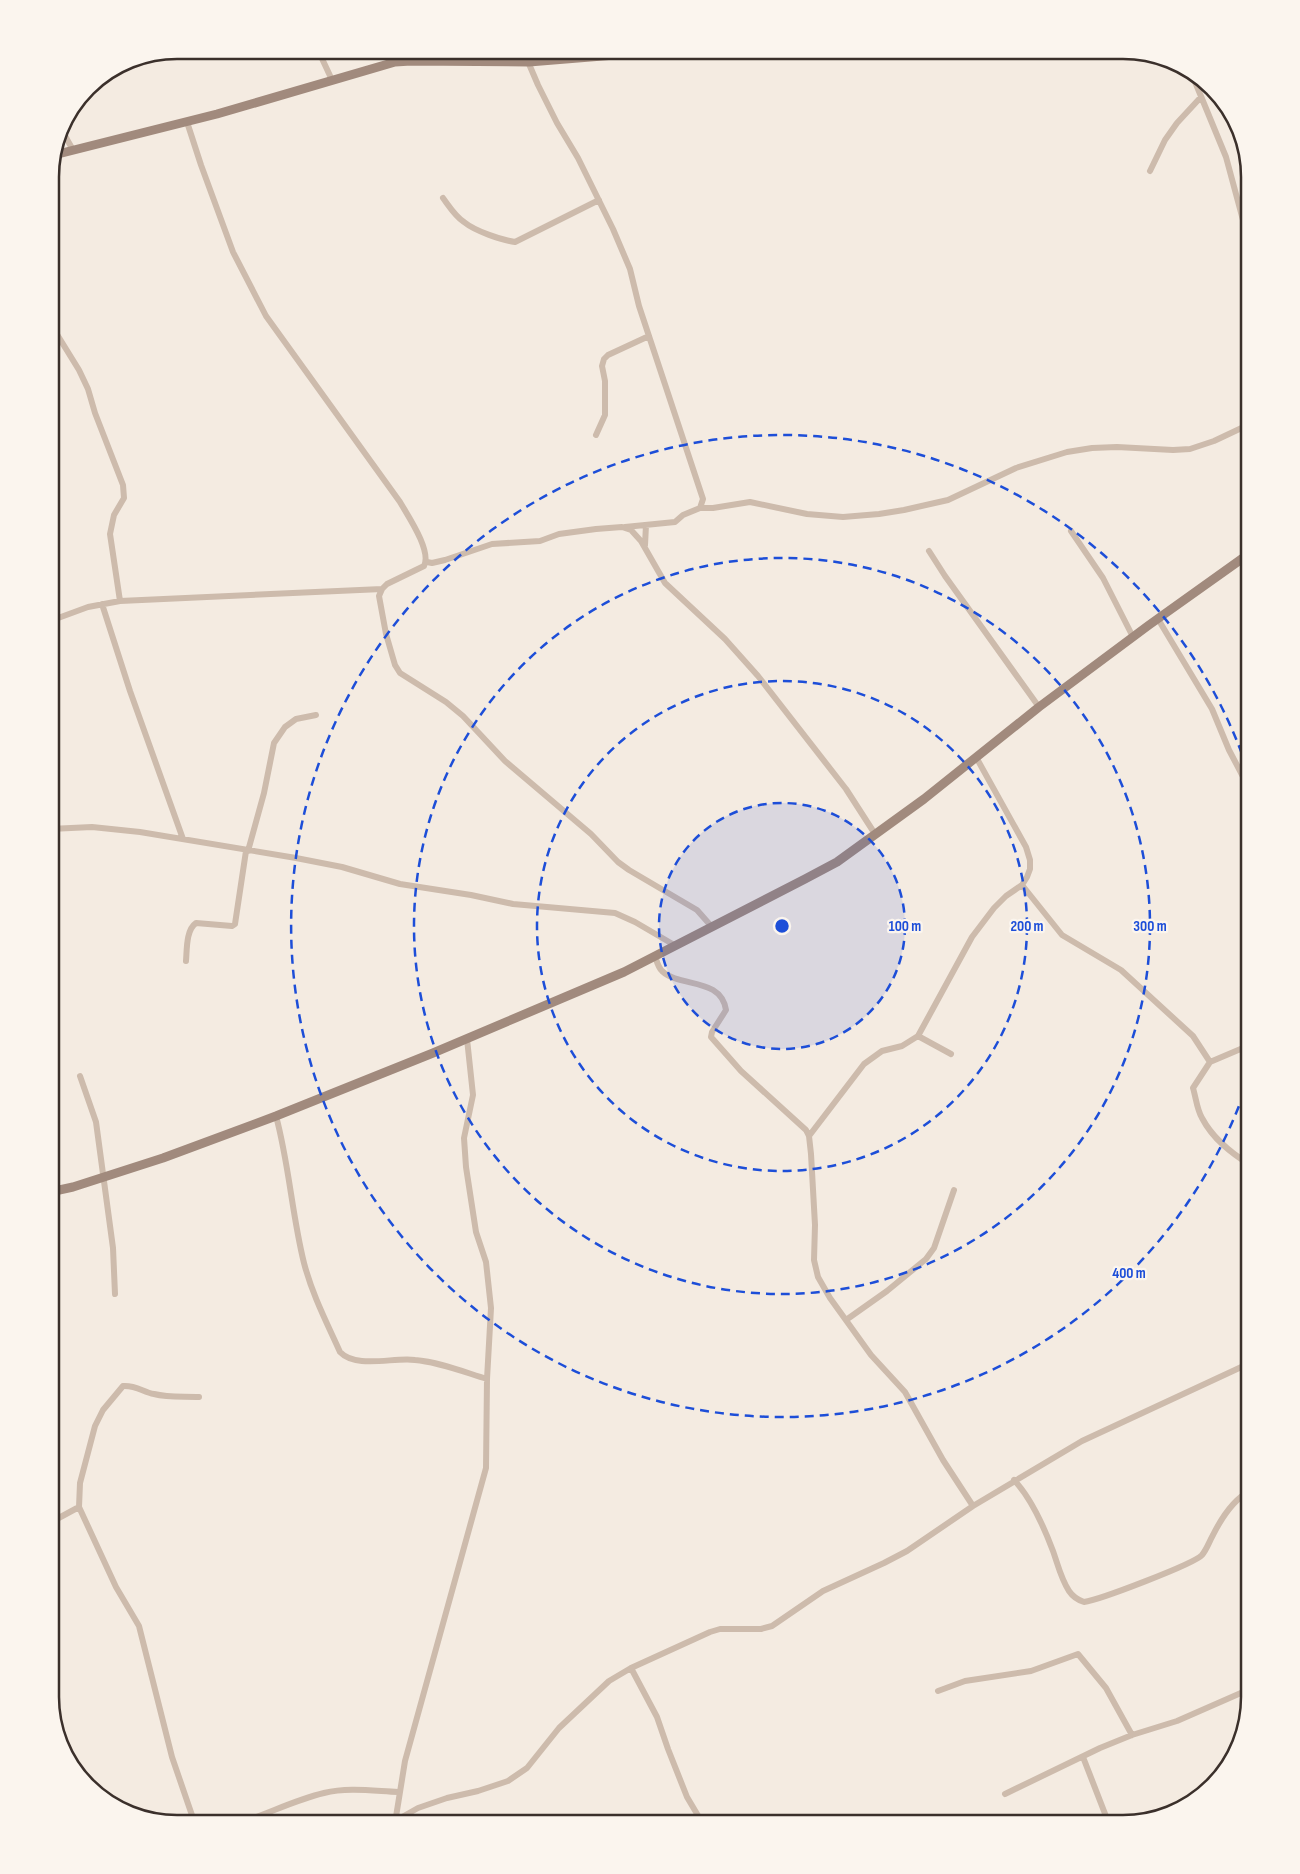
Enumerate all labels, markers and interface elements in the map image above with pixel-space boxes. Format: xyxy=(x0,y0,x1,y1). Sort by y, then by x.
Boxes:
centre of rings xyxy=(773,917,791,935)
text: 100 m xyxy=(889,917,921,936)
text: 200 m xyxy=(1010,917,1044,936)
text: 300 m xyxy=(1133,917,1167,936)
text: 400 m xyxy=(1112,1264,1146,1283)

